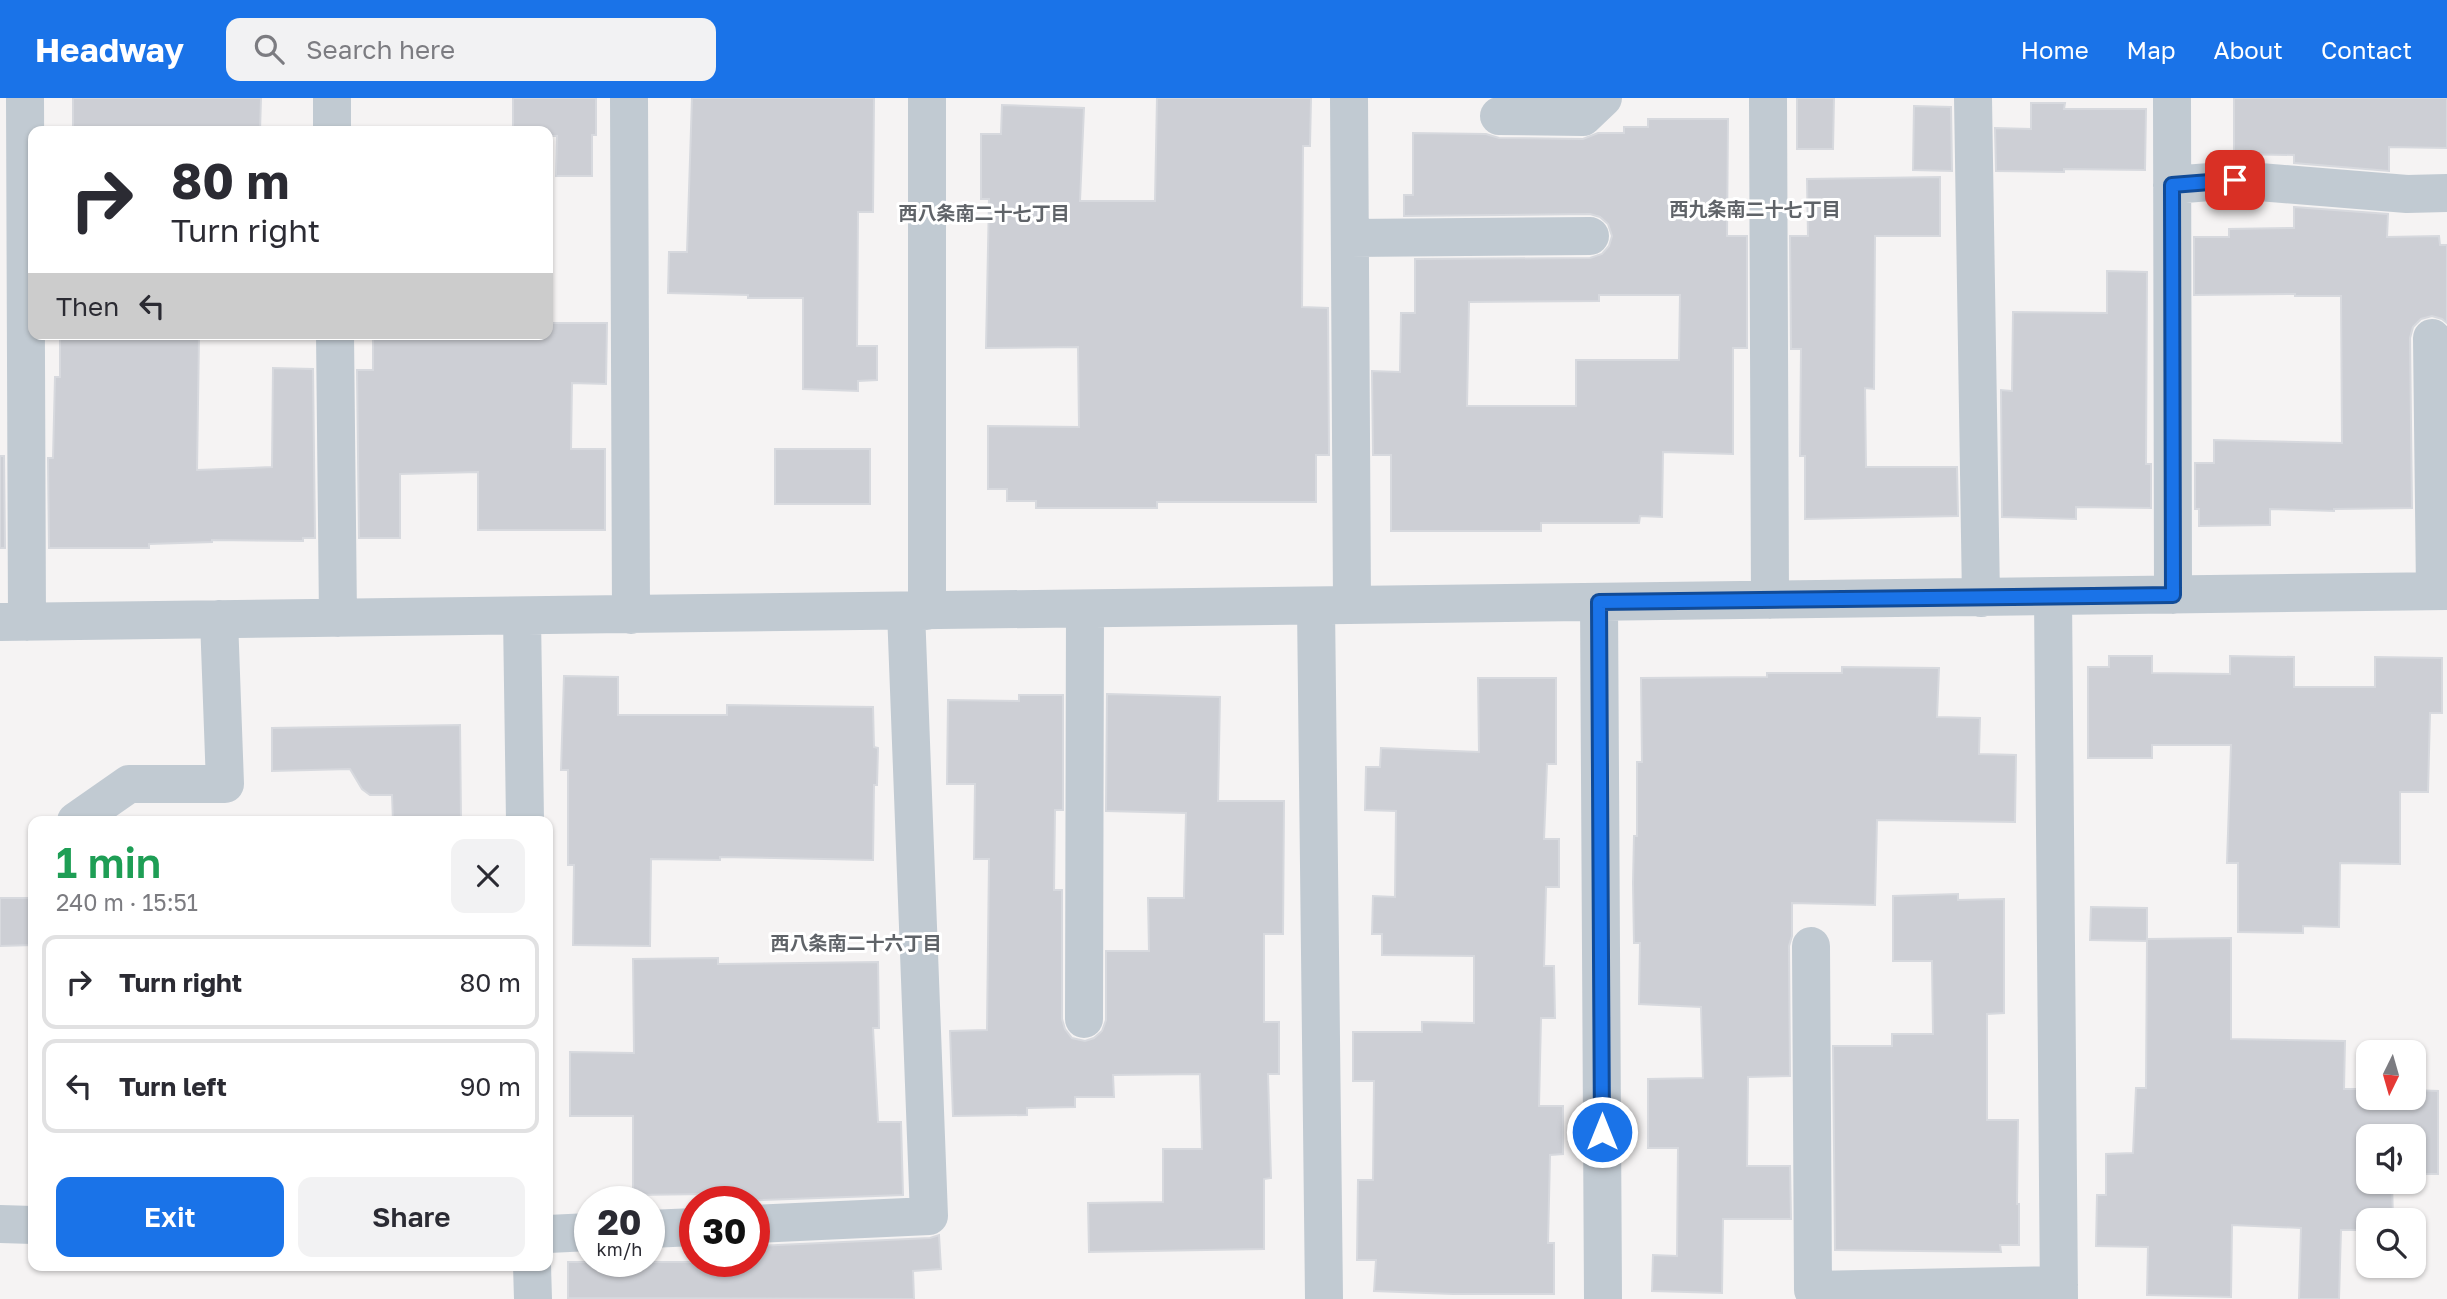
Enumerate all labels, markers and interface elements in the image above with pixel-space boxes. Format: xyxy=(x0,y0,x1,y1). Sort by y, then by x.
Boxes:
search box xyxy=(226,18,716,81)
text: Headway xyxy=(35,30,184,69)
icon: search xyxy=(250,30,288,68)
text: Search here xyxy=(306,34,455,65)
text: Home xyxy=(2021,35,2089,64)
text: Map xyxy=(2127,35,2176,64)
text: About xyxy=(2214,35,2283,64)
text: Contact xyxy=(2321,35,2412,64)
pin xyxy=(2205,150,2265,210)
text: 80 m xyxy=(171,151,289,210)
icon: right xyxy=(56,154,147,245)
icon: arrive xyxy=(2216,161,2254,199)
district label: 西九条南二十七丁目 xyxy=(1669,197,1841,220)
district label: 西八条南二十七丁目 xyxy=(898,201,1070,224)
text: Turn right xyxy=(171,211,320,249)
icon: left xyxy=(133,287,171,325)
text: Then xyxy=(56,291,119,322)
text: 1 min xyxy=(56,837,161,887)
button: close xyxy=(451,839,525,913)
text: 240 m · 15:51 xyxy=(56,888,198,916)
district label: 西八条南二十六丁目 xyxy=(770,931,942,954)
icon: right xyxy=(60,963,98,1001)
text: Turn right xyxy=(119,967,242,998)
text: 80 m xyxy=(460,967,521,998)
north arrow xyxy=(2356,1040,2426,1110)
map controls xyxy=(2356,1040,2426,1278)
icon: left xyxy=(60,1067,98,1105)
text: Turn left xyxy=(119,1071,227,1102)
text: 90 m xyxy=(460,1071,521,1102)
position arrow xyxy=(1565,1095,1639,1169)
button: sound xyxy=(2356,1124,2426,1194)
button: Exit xyxy=(56,1177,284,1257)
button: Share xyxy=(298,1177,525,1257)
speed limit sign: 30 xyxy=(679,1186,770,1277)
text: 20 xyxy=(597,1201,642,1243)
button: search xyxy=(2356,1208,2426,1278)
text: km/h xyxy=(597,1238,642,1260)

